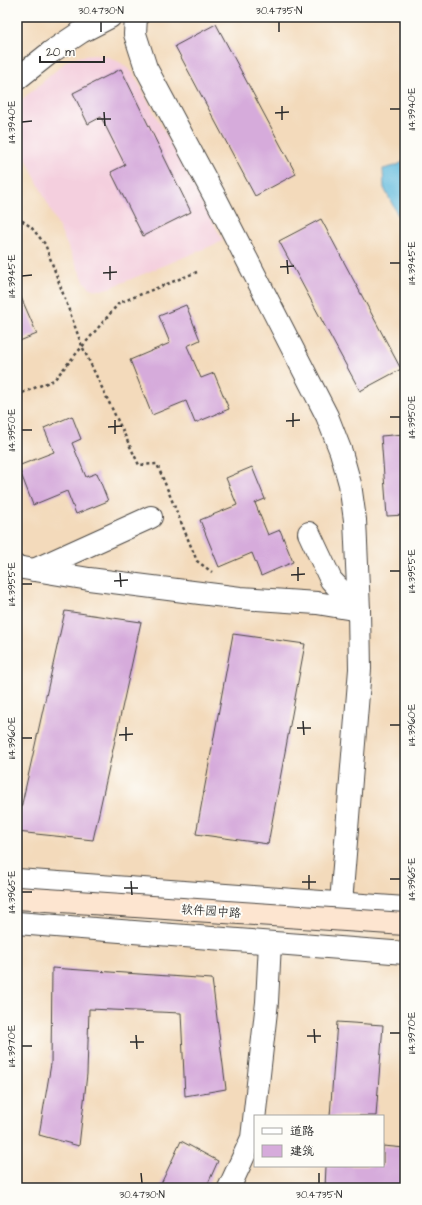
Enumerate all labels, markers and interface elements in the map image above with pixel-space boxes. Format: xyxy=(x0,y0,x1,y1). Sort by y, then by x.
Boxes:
text: 30.4730°N xyxy=(78,4,124,18)
text: 30.4735°N xyxy=(256,4,302,18)
scale bar xyxy=(40,38,104,64)
text: 20 m xyxy=(46,44,75,61)
text: 114.3940°E xyxy=(405,88,419,130)
text: 114.3940°E xyxy=(5,101,19,143)
text: 114.3945°E xyxy=(405,241,419,285)
text: 114.3945°E xyxy=(5,254,19,298)
text: 114.3950°E xyxy=(405,395,419,439)
text: 114.3950°E xyxy=(5,408,19,452)
text: 114.3955°E xyxy=(405,549,419,593)
text: 114.3955°E xyxy=(5,562,19,606)
text: 114.3960°E xyxy=(405,704,419,746)
text: 114.3960°E xyxy=(5,717,19,759)
text: 114.3965°E xyxy=(405,857,419,901)
text: 114.3965°E xyxy=(5,870,19,914)
street label: 软件园中路 xyxy=(180,901,241,922)
text: 114.3970°E xyxy=(405,1012,419,1054)
text: 114.3970°E xyxy=(5,1025,19,1067)
legend xyxy=(254,1115,384,1167)
text: 道路 xyxy=(290,1123,314,1140)
text: 建筑 xyxy=(290,1143,314,1160)
text: 30.4730°N xyxy=(119,1188,165,1202)
text: 30.4735°N xyxy=(296,1188,342,1202)

